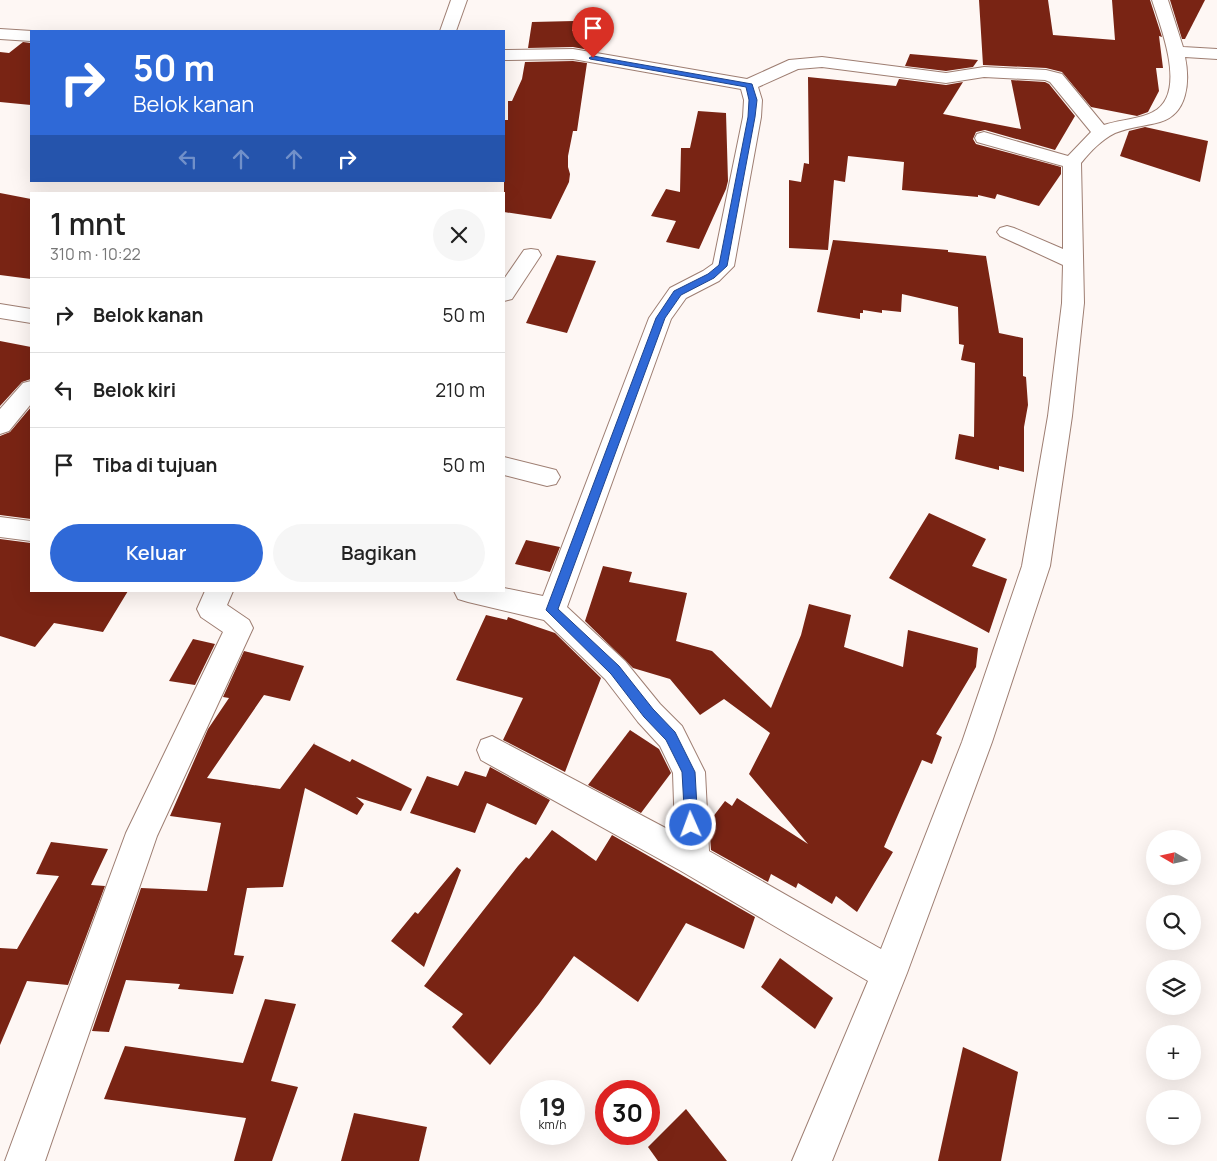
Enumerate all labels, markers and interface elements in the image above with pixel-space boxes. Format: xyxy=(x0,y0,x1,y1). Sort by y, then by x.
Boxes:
pin xyxy=(572,7,614,58)
icon: arrive xyxy=(579,14,607,42)
text: 50 m xyxy=(133,44,215,92)
icon: right xyxy=(50,50,115,115)
text: Belok kanan xyxy=(133,89,254,119)
icon: left xyxy=(174,145,202,173)
icon: ahead xyxy=(227,145,255,173)
icon: ahead xyxy=(280,145,308,173)
icon: right xyxy=(333,145,361,173)
text: 1 mnt xyxy=(50,203,126,244)
button: close xyxy=(433,209,485,261)
text: 310 m · 10:22 xyxy=(50,243,141,265)
icon: right xyxy=(50,301,78,329)
text: Belok kanan xyxy=(93,302,203,328)
text: 50 m xyxy=(443,302,485,328)
icon: left xyxy=(50,376,78,404)
text: Belok kiri xyxy=(93,377,176,403)
text: 210 m xyxy=(435,377,485,403)
icon: arrive xyxy=(50,451,78,479)
text: Tiba di tujuan xyxy=(93,452,217,478)
text: 50 m xyxy=(443,452,485,478)
button: Keluar xyxy=(50,524,263,582)
button: Bagikan xyxy=(273,524,485,582)
position arrow xyxy=(664,798,716,850)
north arrow xyxy=(1146,830,1201,885)
map controls xyxy=(1146,830,1201,1145)
button: search xyxy=(1146,895,1201,950)
button: layers xyxy=(1146,960,1201,1015)
button: + xyxy=(1146,1025,1201,1080)
speed limit sign: 30 xyxy=(595,1080,660,1145)
text: 19 xyxy=(539,1089,566,1124)
button: − xyxy=(1146,1090,1201,1145)
text: km/h xyxy=(539,1116,566,1133)

